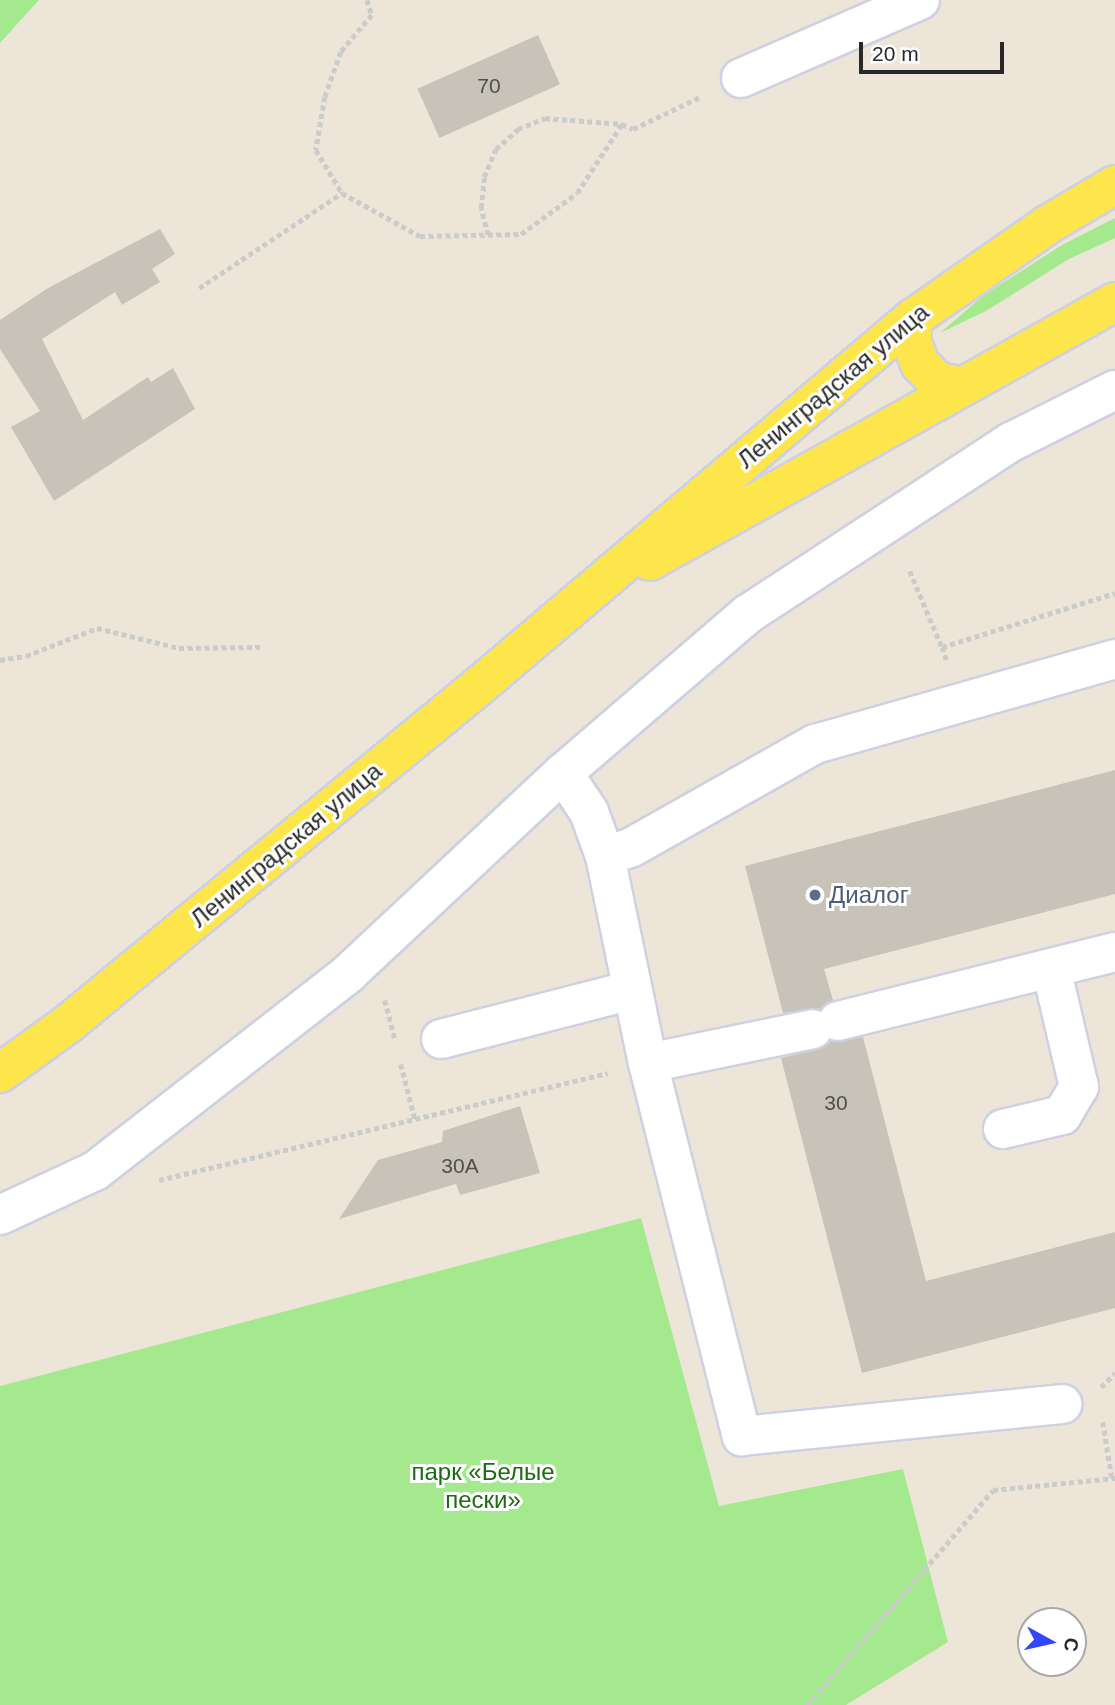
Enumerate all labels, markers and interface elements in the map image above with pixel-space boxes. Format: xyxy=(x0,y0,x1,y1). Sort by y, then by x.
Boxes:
scale bar xyxy=(863,28,1008,72)
text: 20 m xyxy=(872,42,919,65)
house number: 70 xyxy=(477,73,501,99)
street label: Ленинградская улица xyxy=(732,298,934,474)
street label: Ленинградская улица xyxy=(185,757,387,933)
place label: Диалог xyxy=(829,881,908,909)
marker: Диалог xyxy=(807,887,823,903)
house number: 30 xyxy=(824,1090,848,1116)
house number: 30А xyxy=(441,1153,479,1179)
park label: парк «Белые пески» xyxy=(411,1458,555,1514)
north arrow xyxy=(1017,1607,1087,1677)
text: С xyxy=(1060,1636,1083,1653)

